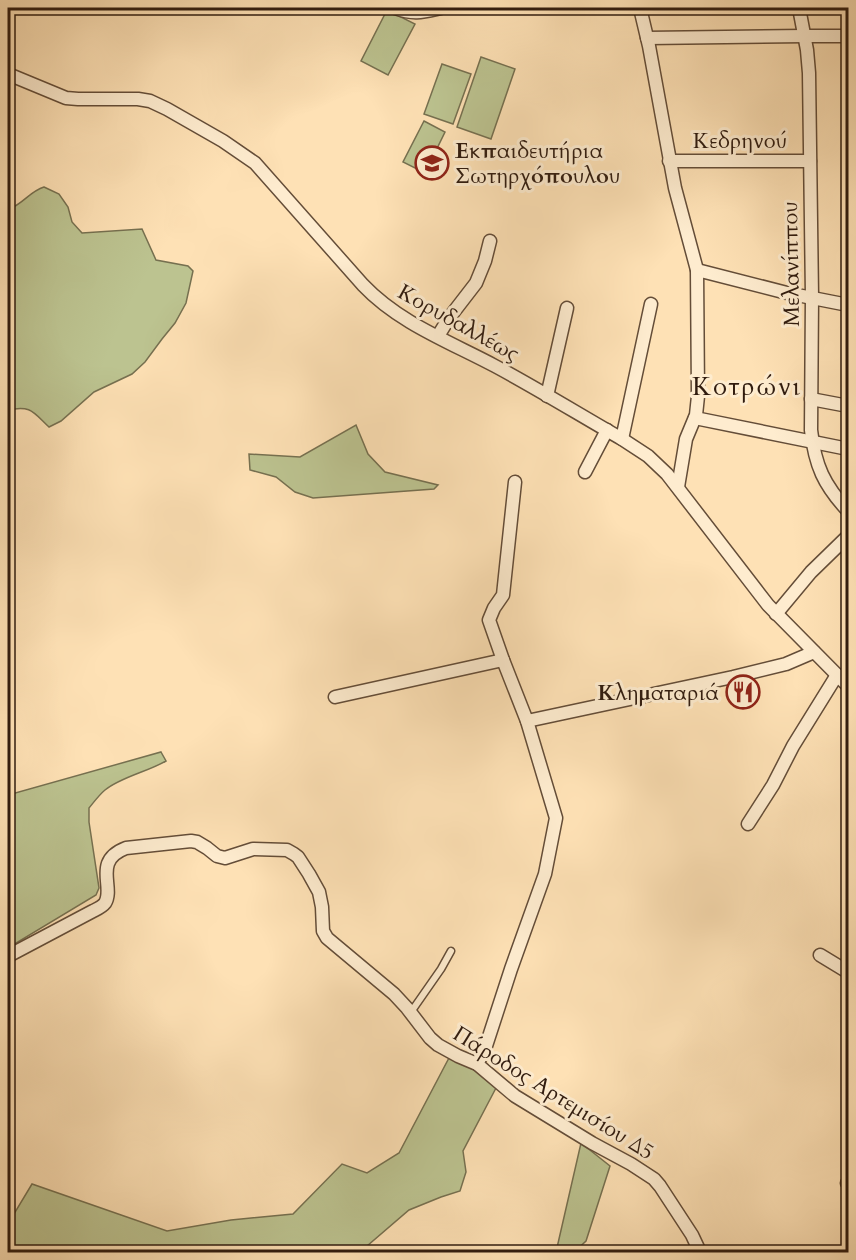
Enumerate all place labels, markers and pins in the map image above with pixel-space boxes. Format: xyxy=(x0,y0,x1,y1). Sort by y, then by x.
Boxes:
place label: Εκπαιδευτήρια Σωτηρχόπουλου xyxy=(455,136,620,191)
school or university icon: Εκπαιδευτήρια Σωτηρχόπουλου xyxy=(414,145,450,181)
restaurant icon: Κληματαριά xyxy=(725,674,761,710)
place label: Κληματαριά xyxy=(597,678,720,708)

